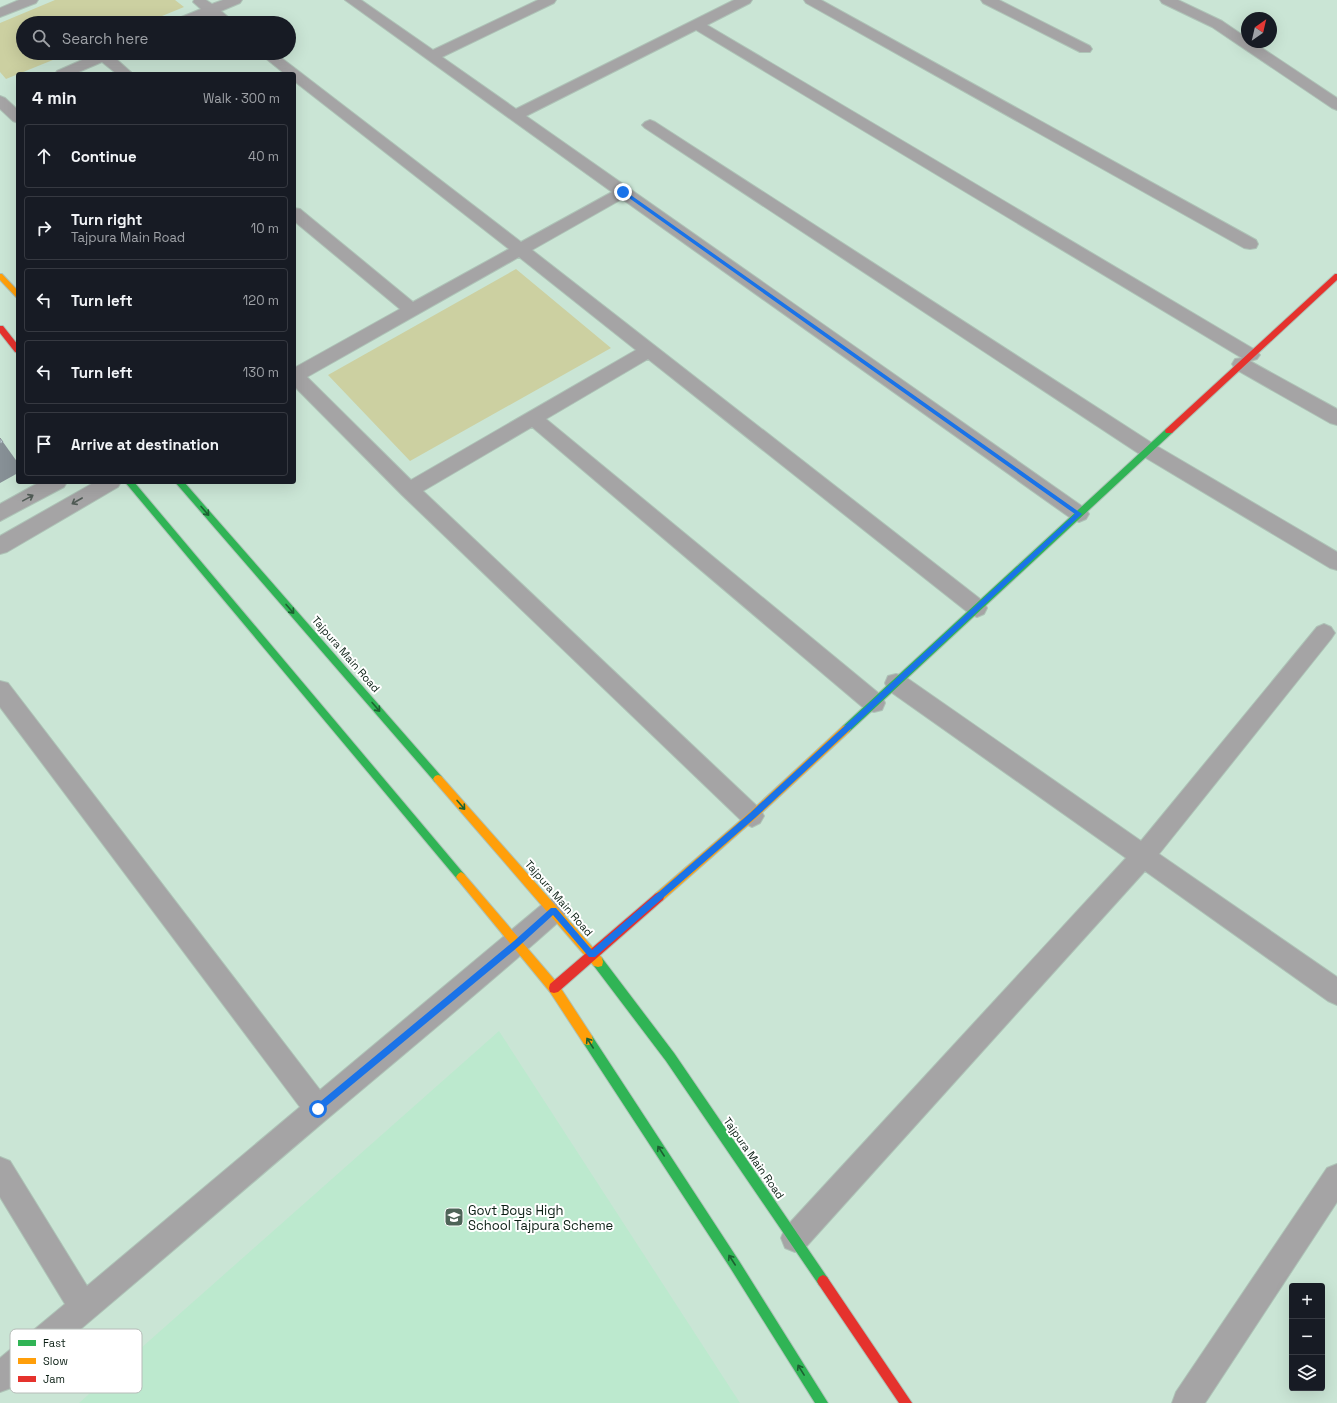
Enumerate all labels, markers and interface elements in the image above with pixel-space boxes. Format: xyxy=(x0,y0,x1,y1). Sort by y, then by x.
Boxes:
north arrow xyxy=(1241,12,1277,48)
search box xyxy=(16,16,296,60)
icon: search xyxy=(30,27,52,49)
text: Search here xyxy=(62,29,148,48)
text: 4 min xyxy=(32,87,77,109)
text: Walk · 300 m xyxy=(203,90,280,107)
icon: ahead xyxy=(33,145,55,167)
text: Continue xyxy=(71,147,137,166)
text: 40 m xyxy=(248,148,279,165)
route end xyxy=(614,183,632,201)
text: Turn right xyxy=(71,210,142,229)
icon: right xyxy=(33,217,55,239)
text: 10 m xyxy=(251,220,279,237)
text: Tajpura Main Road xyxy=(71,229,185,246)
icon: left xyxy=(33,289,55,311)
text: Turn left xyxy=(71,291,133,310)
text: 120 m xyxy=(243,292,279,309)
icon: left xyxy=(33,361,55,383)
text: Turn left xyxy=(71,363,133,382)
text: 130 m xyxy=(243,364,279,381)
icon: arrive xyxy=(33,433,55,455)
text: Arrive at destination xyxy=(71,435,219,454)
one-way arrow xyxy=(22,493,34,501)
one-way arrow xyxy=(71,498,83,506)
one-way arrow xyxy=(200,506,209,517)
one-way arrow xyxy=(286,604,295,614)
street label: Tajpura Main Road xyxy=(309,613,383,695)
one-way arrow xyxy=(371,702,380,712)
one-way arrow xyxy=(457,800,466,810)
street label: Tajpura Main Road xyxy=(522,857,596,939)
one-way arrow xyxy=(586,1037,594,1048)
route start xyxy=(309,1100,327,1118)
street label: Tajpura Main Road xyxy=(721,1114,787,1202)
one-way arrow xyxy=(657,1146,665,1157)
place label: Govt Boys High School Tajpura Scheme xyxy=(468,1202,613,1234)
school or university icon: Govt Boys High School Tajpura Scheme xyxy=(443,1206,465,1228)
one-way arrow xyxy=(728,1255,736,1266)
map controls xyxy=(1289,1283,1325,1391)
button: + xyxy=(1289,1283,1325,1319)
button: − xyxy=(1289,1319,1325,1355)
legend xyxy=(10,1329,142,1393)
text: Fast xyxy=(43,1336,66,1350)
text: Slow xyxy=(43,1354,68,1368)
button: layers xyxy=(1289,1355,1325,1391)
one-way arrow xyxy=(797,1364,805,1376)
text: Jam xyxy=(43,1372,65,1386)

